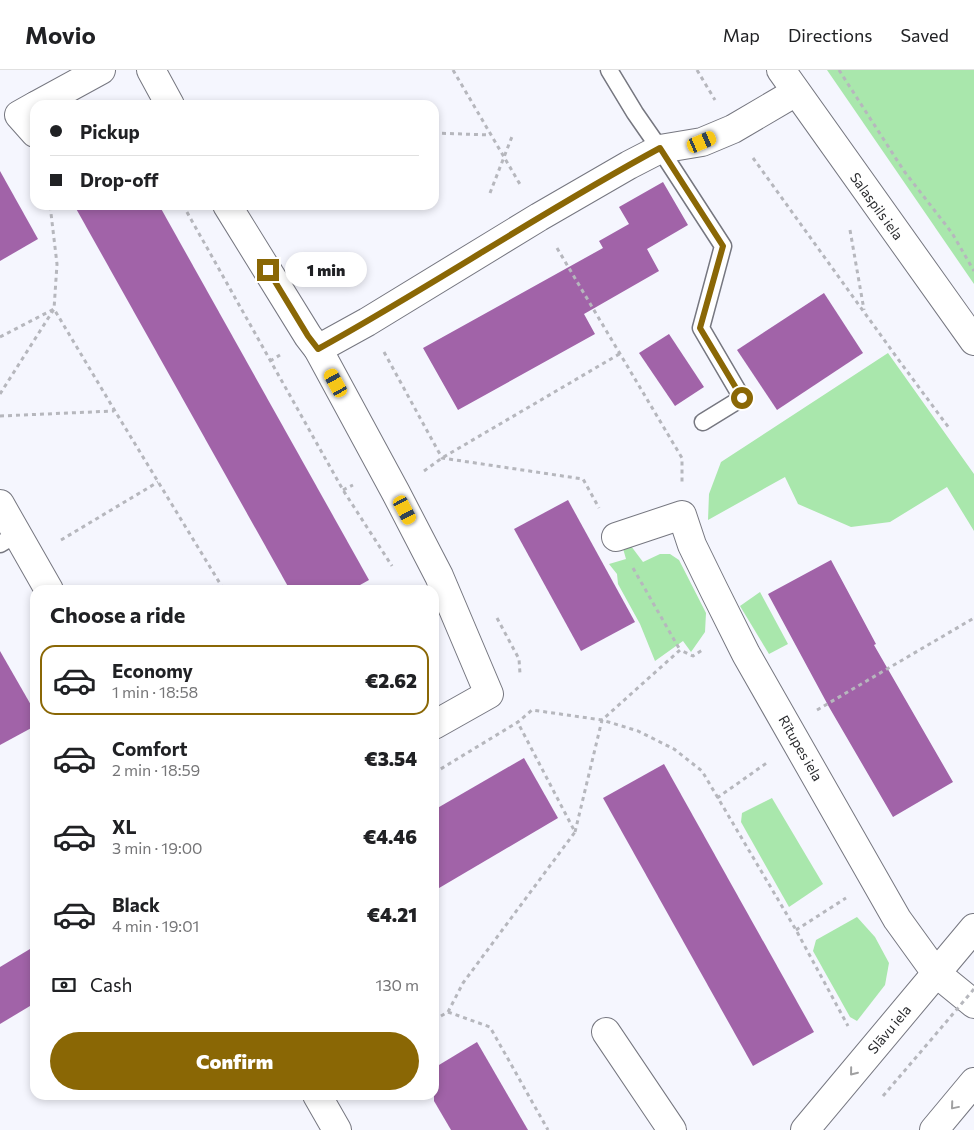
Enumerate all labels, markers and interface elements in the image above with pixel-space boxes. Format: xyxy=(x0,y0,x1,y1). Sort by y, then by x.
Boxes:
text: Movio xyxy=(25,20,96,49)
text: Map xyxy=(723,24,760,46)
text: Directions xyxy=(788,24,872,46)
text: Saved xyxy=(900,24,949,46)
text: Pickup xyxy=(80,120,140,143)
car xyxy=(685,129,718,155)
text: Drop-off xyxy=(80,168,159,191)
street label: Salaspils iela xyxy=(847,169,907,243)
callout: 1 min xyxy=(286,252,368,288)
route end xyxy=(257,259,279,281)
text: 1 min xyxy=(307,260,345,279)
car xyxy=(322,366,349,400)
route start xyxy=(731,387,753,409)
car xyxy=(391,493,418,527)
text: Choose a ride xyxy=(50,601,185,628)
icon: car xyxy=(52,658,97,703)
text: Economy xyxy=(112,659,193,682)
text: €2.62 xyxy=(365,669,417,692)
text: 1 min · 18:58 xyxy=(112,682,198,701)
street label: Rītupes iela xyxy=(775,712,827,784)
icon: car xyxy=(52,736,97,781)
text: Comfort xyxy=(112,737,188,760)
text: €3.54 xyxy=(364,747,417,770)
text: 2 min · 18:59 xyxy=(112,760,200,779)
icon: car xyxy=(52,814,97,859)
text: XL xyxy=(112,815,137,838)
text: €4.46 xyxy=(363,825,417,848)
text: 3 min · 19:00 xyxy=(112,838,203,857)
icon: car xyxy=(52,892,97,937)
text: Black xyxy=(112,893,160,916)
text: €4.21 xyxy=(367,903,417,926)
text: 4 min · 19:01 xyxy=(112,916,199,935)
icon: cash xyxy=(50,971,78,999)
text: Cash xyxy=(90,973,132,996)
text: 130 m xyxy=(376,975,419,994)
street label: Slāvu iela xyxy=(864,1001,914,1057)
button: Confirm xyxy=(50,1032,419,1090)
one-way arrow xyxy=(849,1067,858,1076)
one-way arrow xyxy=(952,1100,960,1109)

